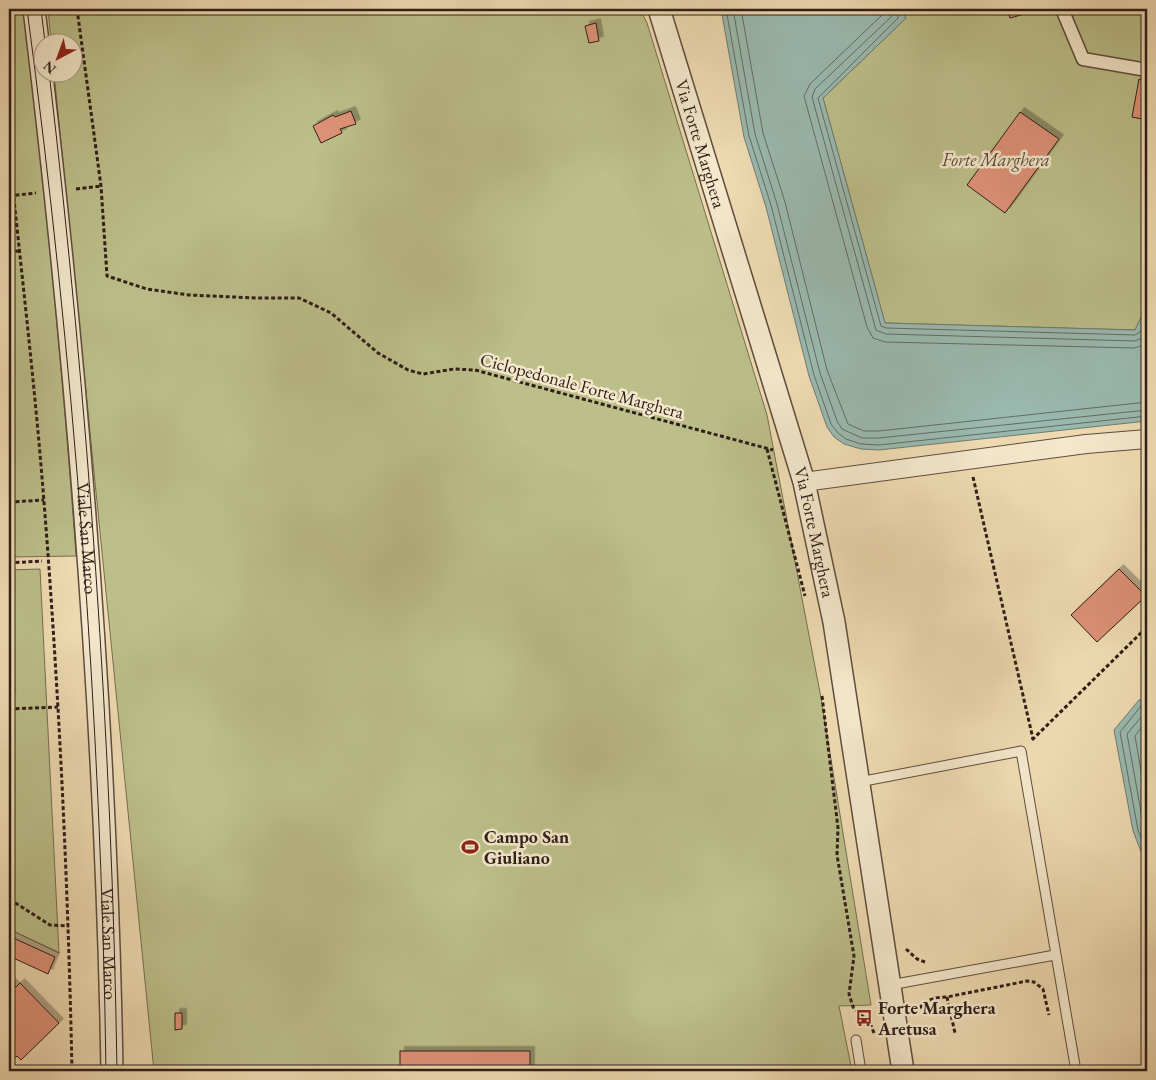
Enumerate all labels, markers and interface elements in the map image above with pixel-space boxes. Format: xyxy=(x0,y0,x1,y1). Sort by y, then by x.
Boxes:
north arrow xyxy=(32,32,82,82)
text: N xyxy=(39,57,60,78)
street label: Via Forte Marghera xyxy=(670,77,732,212)
park label: Forte Marghera xyxy=(941,148,1050,172)
street label: Ciclopedonale Forte Marghera xyxy=(478,347,687,424)
street label: Via Forte Marghera xyxy=(789,464,841,600)
street label: Viale San Marco xyxy=(71,482,103,595)
place label: Campo San Giuliano xyxy=(484,825,569,869)
sports icon: Campo San Giuliano xyxy=(460,837,480,857)
street label: Viale San Marco xyxy=(96,887,122,1000)
place label: Forte Marghera Aretusa xyxy=(877,996,996,1040)
bus stop icon: Forte Marghera Aretusa xyxy=(854,1008,874,1028)

